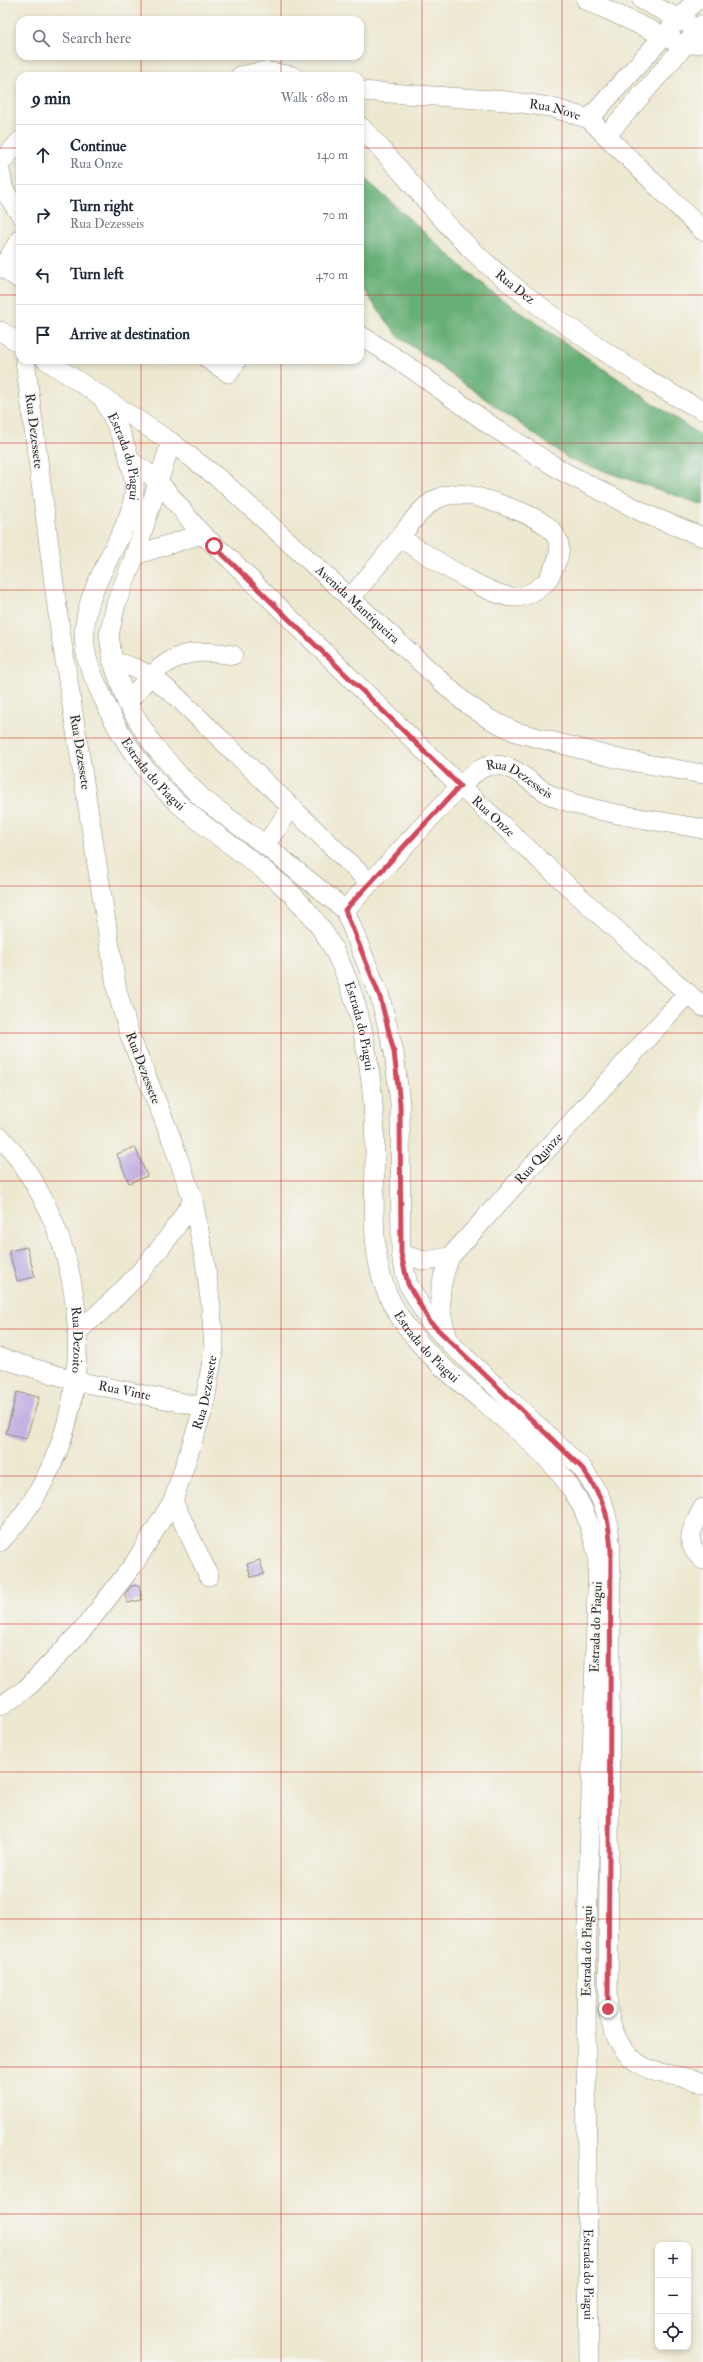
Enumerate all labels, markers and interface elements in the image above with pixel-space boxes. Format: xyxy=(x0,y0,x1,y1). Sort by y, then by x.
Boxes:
search box xyxy=(16,16,364,60)
icon: search xyxy=(30,27,52,49)
text: Search here xyxy=(62,29,131,48)
text: 9 min xyxy=(32,88,71,109)
text: Walk · 680 m xyxy=(281,90,348,106)
street label: Rua Nove xyxy=(528,96,583,124)
text: Continue xyxy=(70,137,126,156)
icon: ahead xyxy=(32,144,54,166)
text: 140 m xyxy=(317,147,348,163)
text: Rua Onze xyxy=(70,156,123,172)
text: Turn right xyxy=(70,197,133,216)
icon: right xyxy=(32,204,54,226)
text: 70 m xyxy=(323,207,348,223)
text: Rua Dezesseis xyxy=(70,216,144,232)
icon: left xyxy=(32,264,54,286)
text: Turn left xyxy=(70,265,124,284)
street label: Rua Dez xyxy=(492,266,539,308)
text: 470 m xyxy=(316,267,348,283)
icon: arrive xyxy=(32,324,54,346)
text: Arrive at destination xyxy=(70,325,190,344)
street label: Rua Dezessete xyxy=(21,392,47,470)
street label: Estrada do Piagui xyxy=(104,410,142,502)
route start xyxy=(205,537,223,555)
street label: Avenida Mantiqueira xyxy=(311,562,403,647)
street label: Rua Dezessete xyxy=(66,713,94,791)
street label: Estrada do Piagui xyxy=(117,735,189,814)
street label: Rua Dezesseis xyxy=(485,757,556,803)
street label: Rua Onze xyxy=(468,793,518,841)
street label: Estrada do Piagui xyxy=(341,979,378,1072)
street label: Rua Dezessete xyxy=(122,1030,164,1107)
street label: Rua Quinze xyxy=(512,1129,566,1187)
street label: Rua Dezoito xyxy=(67,1306,85,1374)
street label: Estrada do Piagui xyxy=(390,1308,463,1386)
street label: Rua Dezessete xyxy=(189,1353,221,1432)
street label: Rua Vinte xyxy=(97,1378,153,1404)
street label: Estrada do Piagui xyxy=(586,1581,606,1673)
street label: Estrada do Piagui xyxy=(578,1905,596,1997)
route end xyxy=(599,2000,617,2018)
street label: Estrada do Piagui xyxy=(580,2229,597,2321)
map controls xyxy=(655,2242,691,2350)
button: + xyxy=(655,2242,691,2278)
button: − xyxy=(655,2278,691,2314)
button: locate xyxy=(655,2314,691,2350)

